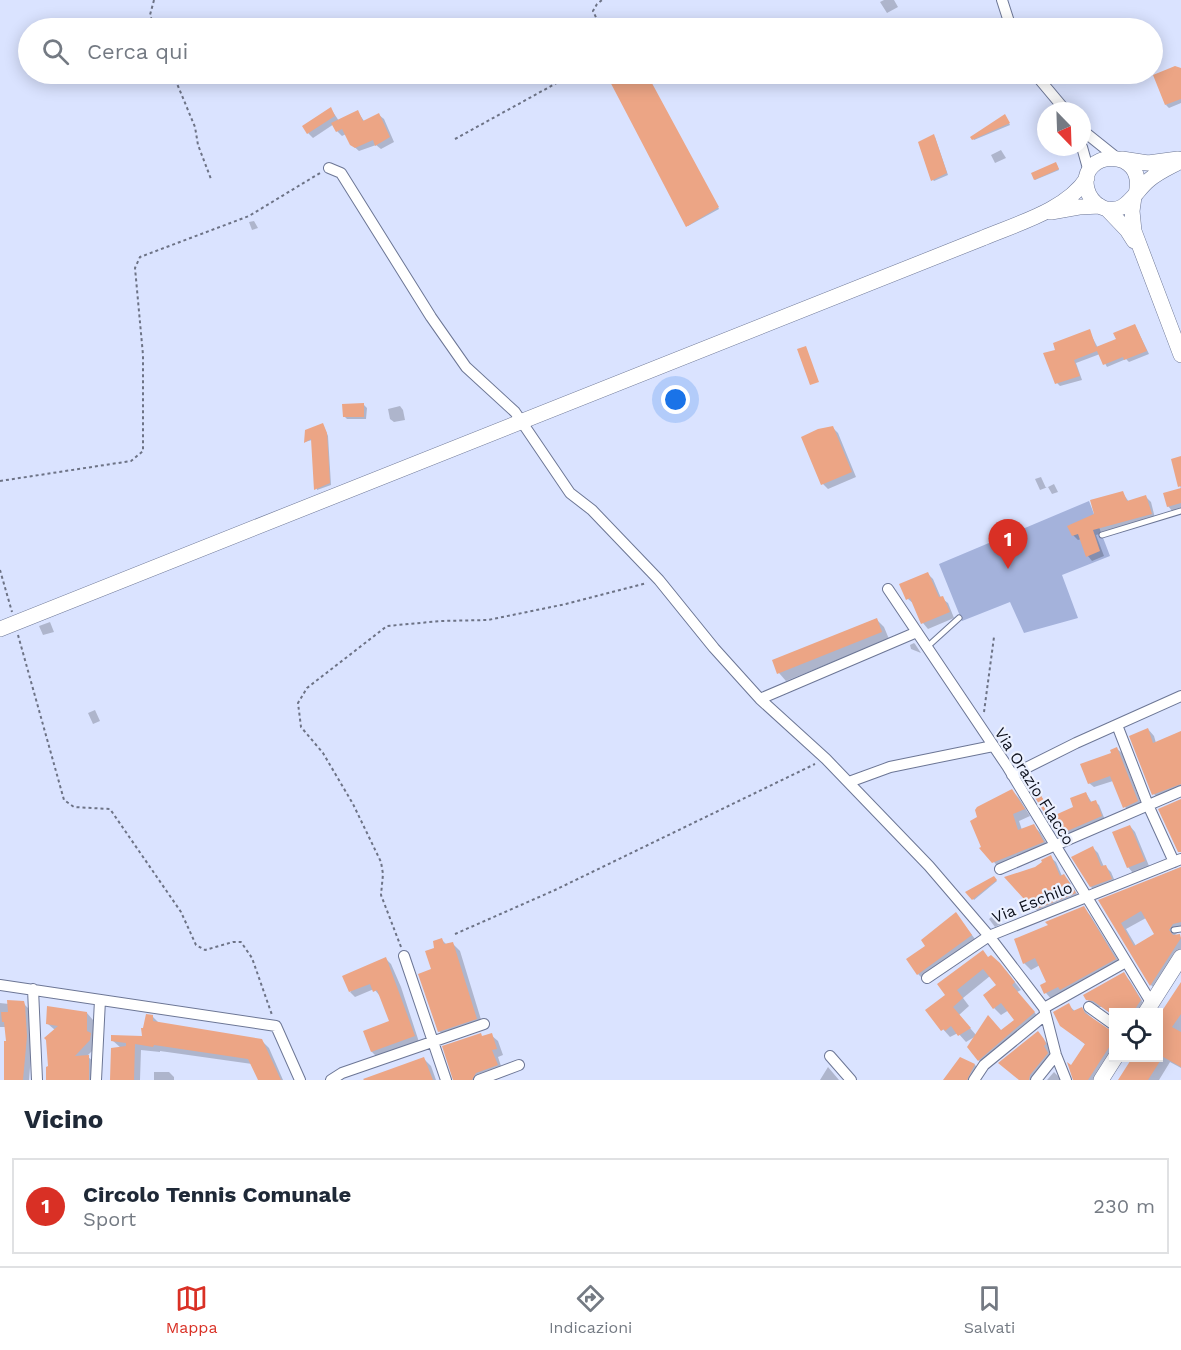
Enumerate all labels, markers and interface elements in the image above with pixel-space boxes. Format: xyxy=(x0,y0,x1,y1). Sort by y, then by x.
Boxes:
search box xyxy=(18,18,1163,84)
icon: search xyxy=(39,35,72,68)
text: Cerca qui xyxy=(87,39,188,64)
north arrow xyxy=(1037,102,1091,156)
your location xyxy=(661,385,690,414)
pin: 1 xyxy=(988,520,1028,569)
street label: Via Orazio Flacco xyxy=(991,724,1078,849)
street label: Via Eschilo xyxy=(989,878,1075,927)
map controls xyxy=(1109,1008,1163,1062)
button: locate xyxy=(1109,1008,1163,1062)
text: Vicino xyxy=(24,1104,103,1134)
text: Circolo Tennis Comunale xyxy=(83,1182,351,1207)
text: 1 xyxy=(41,1194,50,1218)
text: 230 m xyxy=(1093,1194,1155,1218)
text: Sport xyxy=(83,1207,136,1231)
tab: Mappa xyxy=(166,1282,217,1337)
tab: Indicazioni xyxy=(549,1282,632,1337)
tab: Salvati xyxy=(964,1282,1015,1337)

